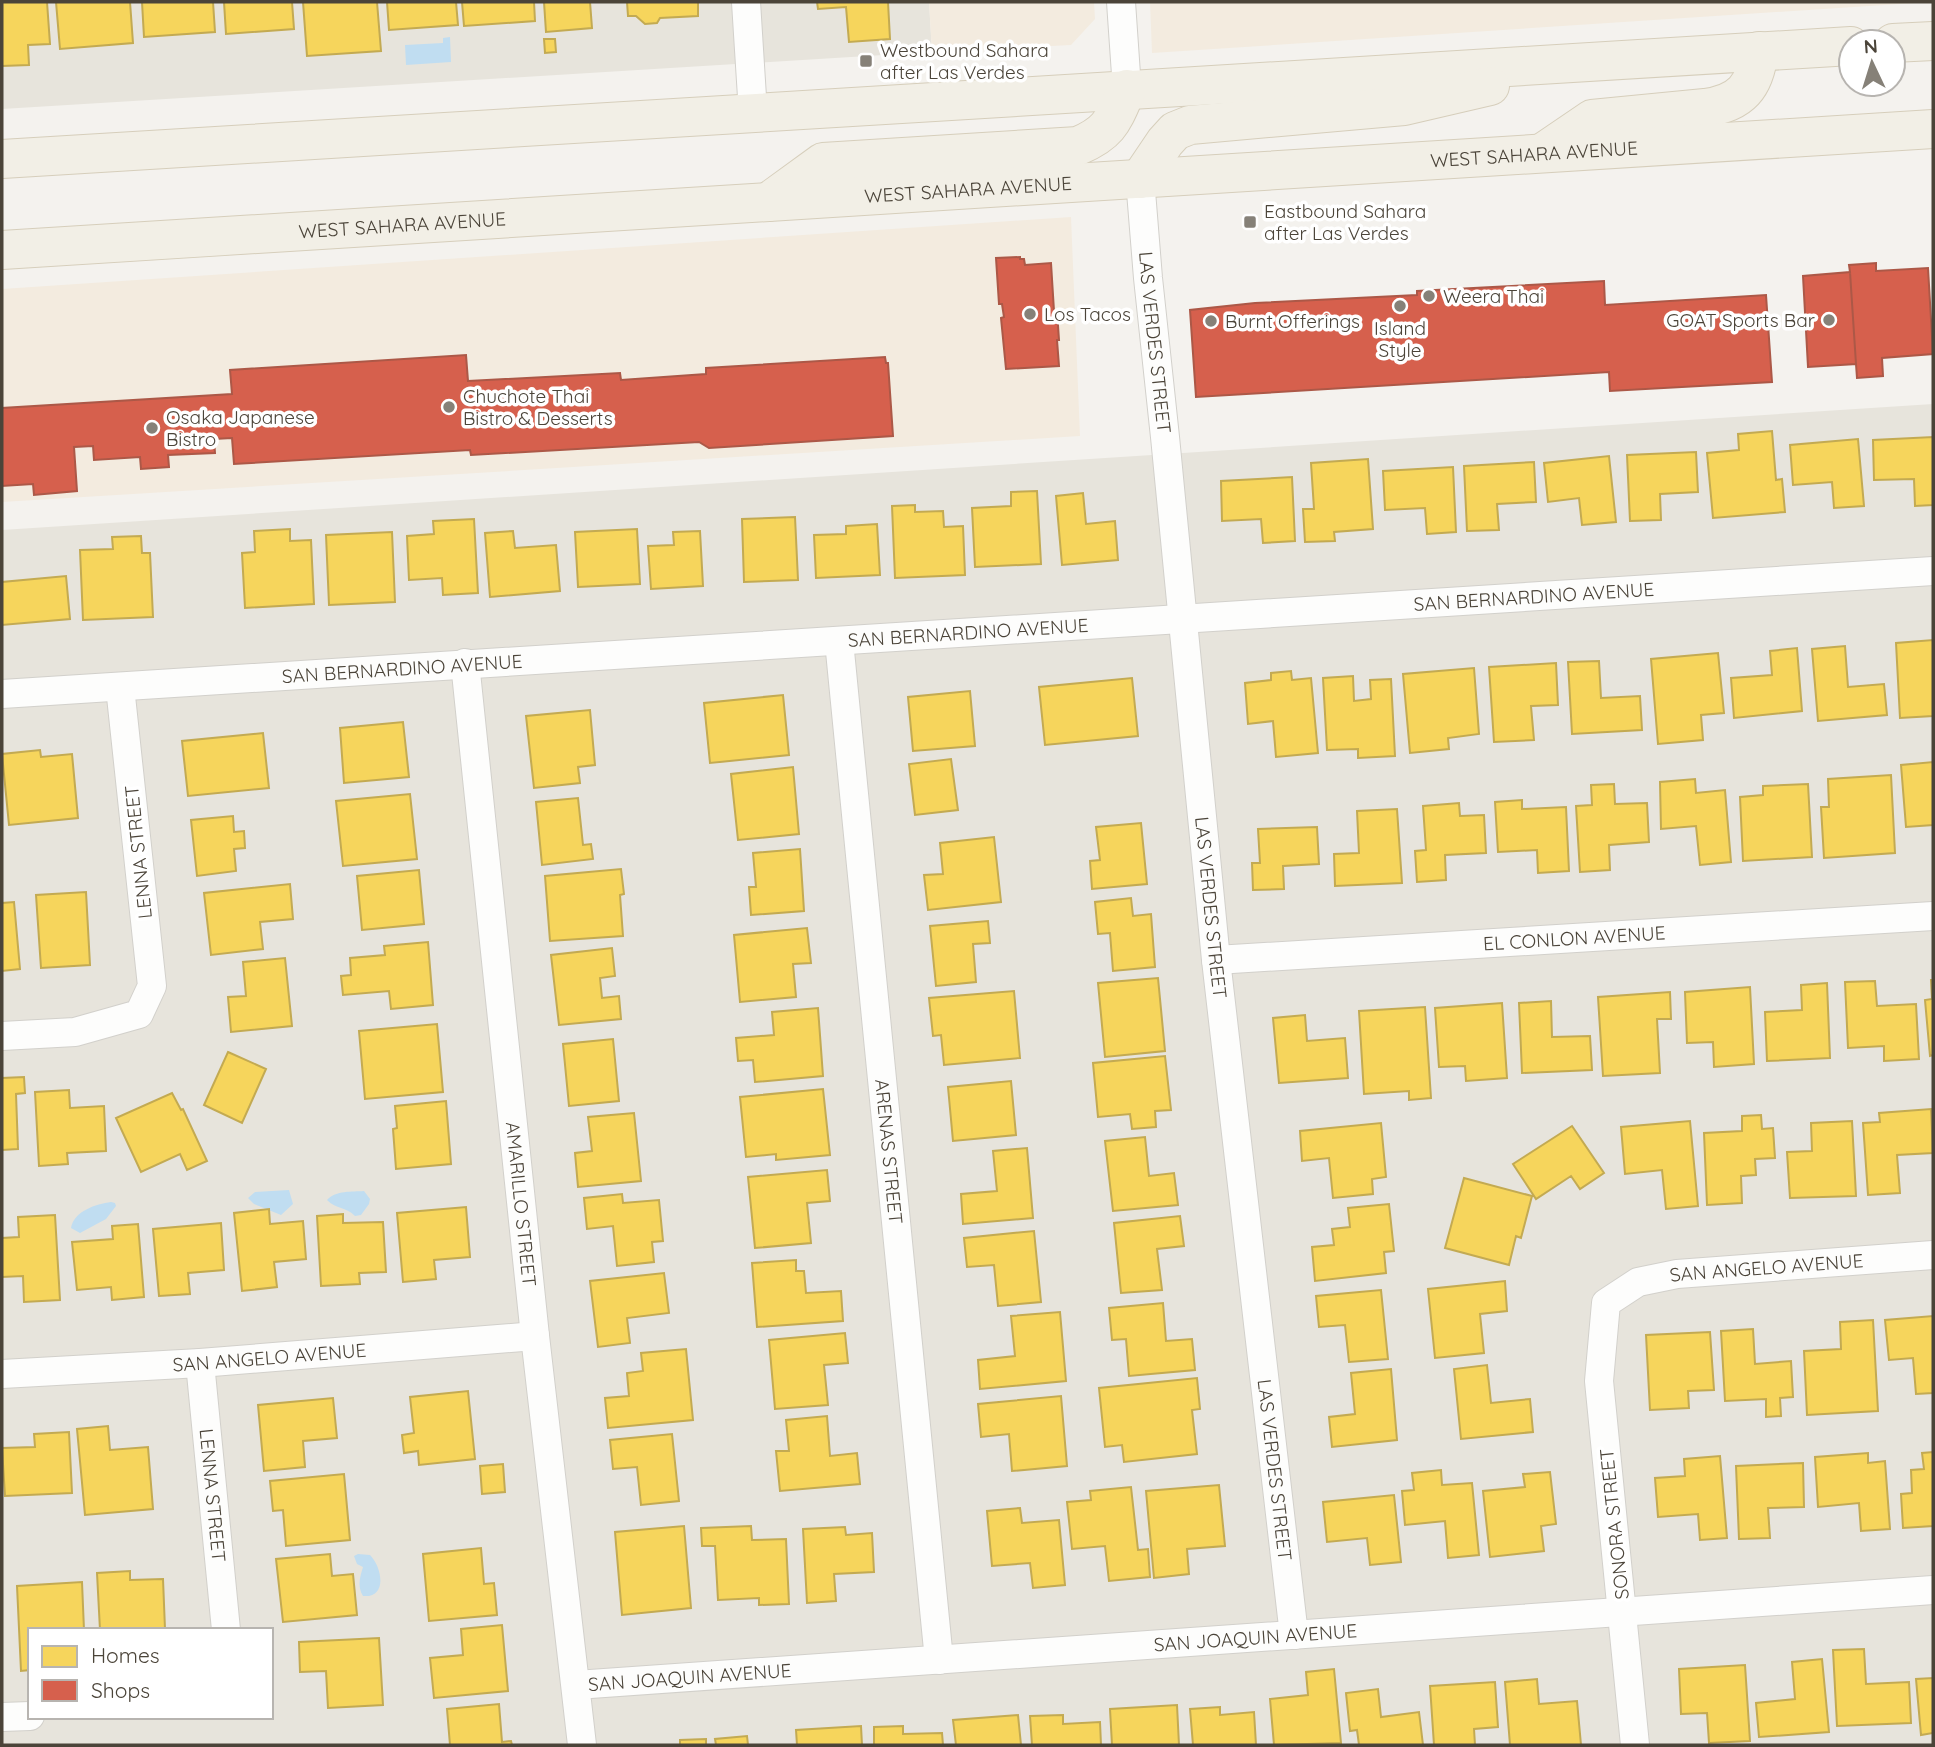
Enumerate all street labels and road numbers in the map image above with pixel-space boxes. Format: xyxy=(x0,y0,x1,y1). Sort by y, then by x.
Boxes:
street label: WEST SAHARA AVENUE xyxy=(1430,136,1638,172)
street label: WEST SAHARA AVENUE xyxy=(864,171,1073,208)
street label: WEST SAHARA AVENUE xyxy=(298,206,507,243)
street label: LAS VERDES STREET xyxy=(1134,250,1177,434)
street label: SAN BERNARDINO AVENUE xyxy=(1413,577,1655,616)
street label: SAN BERNARDINO AVENUE xyxy=(847,613,1089,652)
street label: SAN BERNARDINO AVENUE xyxy=(281,649,523,688)
street label: LENNA STREET xyxy=(119,784,157,920)
street label: LAS VERDES STREET xyxy=(1190,815,1232,1000)
street label: EL CONLON AVENUE xyxy=(1482,920,1666,956)
street label: ARENAS STREET xyxy=(870,1078,908,1225)
street label: AMARILLO STREET xyxy=(501,1120,542,1288)
street label: SAN ANGELO AVENUE xyxy=(1668,1248,1864,1287)
street label: SAN ANGELO AVENUE xyxy=(172,1338,367,1376)
street label: LAS VERDES STREET xyxy=(1253,1378,1297,1562)
street label: LENNA STREET xyxy=(194,1427,231,1563)
street label: SONORA STREET xyxy=(1594,1447,1634,1601)
street label: SAN JOAQUIN AVENUE xyxy=(1153,1618,1358,1657)
street label: SAN JOAQUIN AVENUE xyxy=(587,1658,792,1696)

